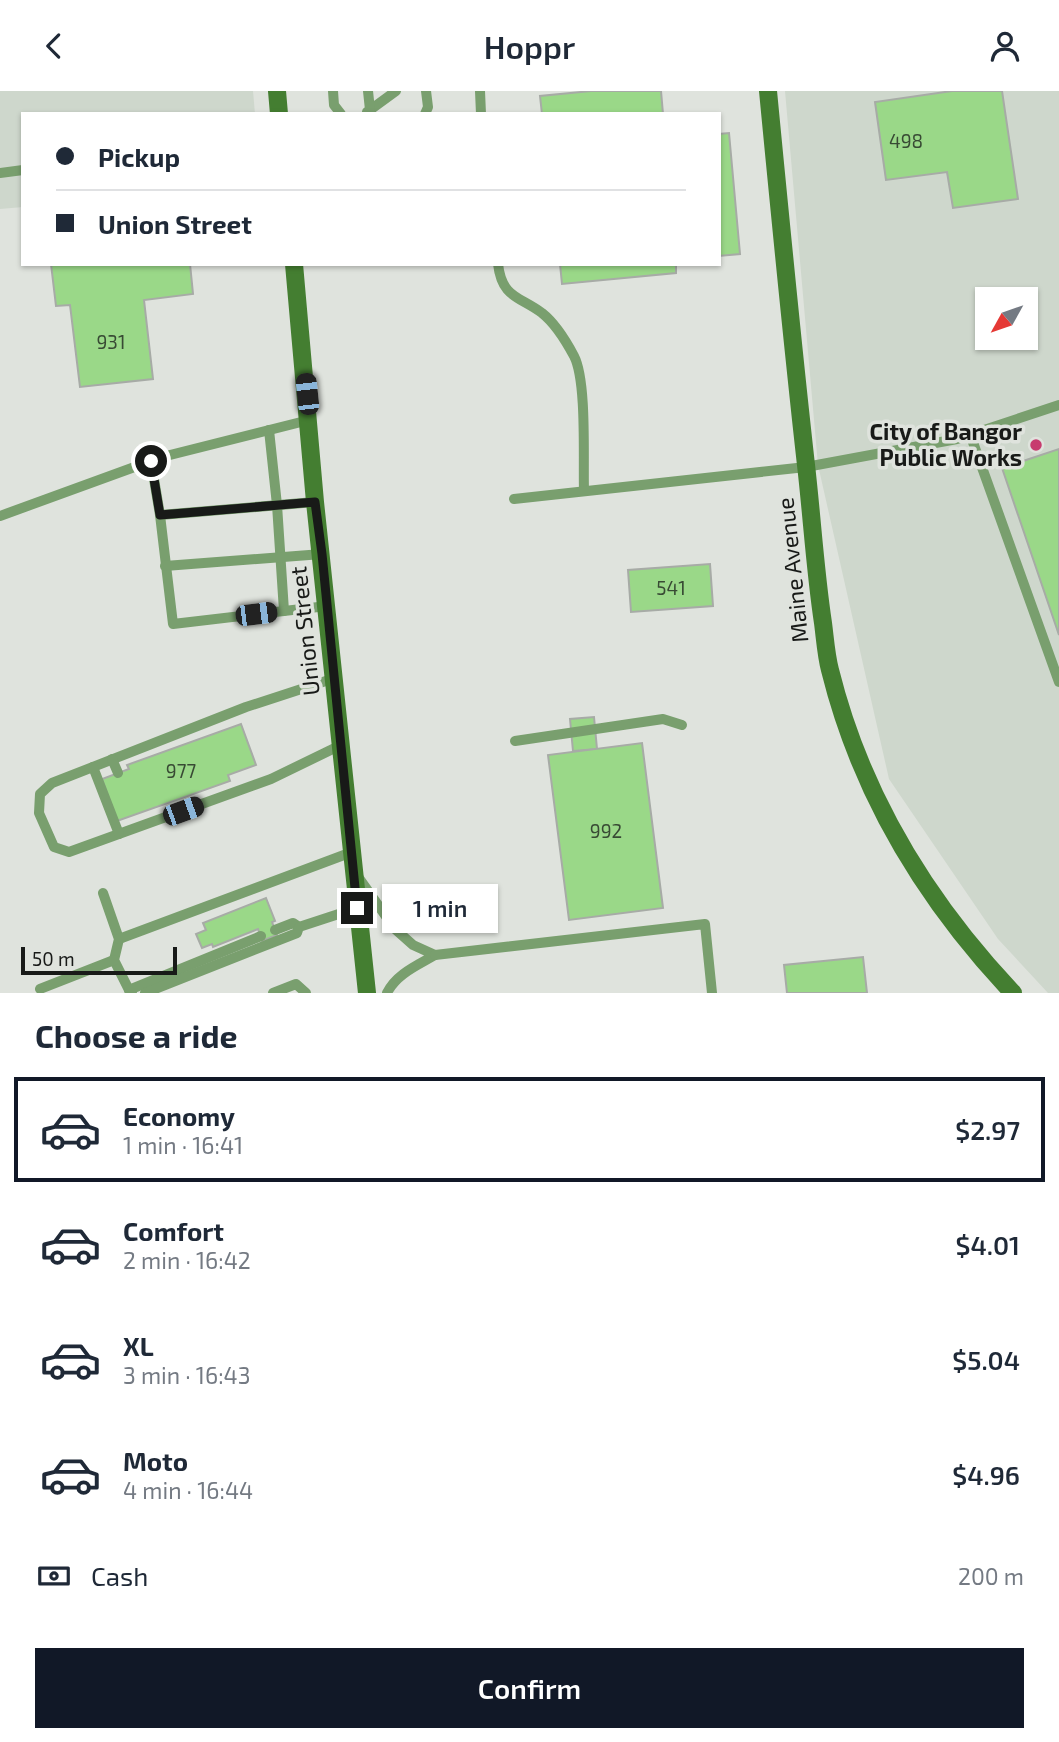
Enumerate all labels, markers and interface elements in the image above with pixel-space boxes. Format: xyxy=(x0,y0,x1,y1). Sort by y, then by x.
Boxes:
icon: back xyxy=(35,27,73,65)
text: Hoppr xyxy=(484,27,575,65)
icon: person xyxy=(986,27,1024,65)
house number: 498 xyxy=(889,129,923,152)
text: Pickup xyxy=(98,141,180,172)
text: Union Street xyxy=(98,208,252,239)
north arrow xyxy=(975,287,1038,350)
map controls xyxy=(975,287,1038,350)
house number: 931 xyxy=(97,330,126,353)
car xyxy=(295,372,320,416)
place label: City of Bangor Public Works xyxy=(870,417,1022,471)
marker: City of Bangor Public Works xyxy=(1028,437,1044,453)
route start xyxy=(135,445,167,477)
street label: Maine Avenue xyxy=(770,496,814,644)
street label: Union Street xyxy=(283,565,325,697)
house number: 541 xyxy=(656,576,686,599)
car xyxy=(234,601,279,627)
house number: 977 xyxy=(166,759,196,782)
car xyxy=(160,794,207,828)
house number: 992 xyxy=(590,819,622,842)
callout: 1 min xyxy=(382,883,497,933)
route end xyxy=(341,892,373,924)
text: 1 min xyxy=(413,894,467,922)
scale bar xyxy=(21,944,177,976)
text: 50 m xyxy=(32,947,75,970)
text: Choose a ride xyxy=(35,1016,238,1054)
icon: car xyxy=(39,1098,102,1161)
text: Economy xyxy=(123,1100,235,1131)
text: $2.97 xyxy=(955,1114,1020,1145)
text: 1 min · 16:41 xyxy=(123,1131,243,1159)
icon: car xyxy=(39,1213,102,1276)
text: Comfort xyxy=(123,1215,224,1246)
text: $4.01 xyxy=(956,1229,1020,1260)
text: 2 min · 16:42 xyxy=(123,1246,251,1274)
icon: car xyxy=(39,1328,102,1391)
text: XL xyxy=(123,1330,154,1361)
text: $5.04 xyxy=(952,1344,1020,1375)
text: 3 min · 16:43 xyxy=(123,1361,251,1389)
icon: car xyxy=(39,1443,102,1506)
text: Moto xyxy=(123,1445,188,1476)
text: $4.96 xyxy=(952,1459,1020,1490)
text: 4 min · 16:44 xyxy=(123,1476,253,1504)
icon: cash xyxy=(35,1557,73,1595)
text: Cash xyxy=(91,1560,148,1591)
text: 200 m xyxy=(958,1562,1024,1590)
button: Confirm xyxy=(35,1648,1024,1728)

